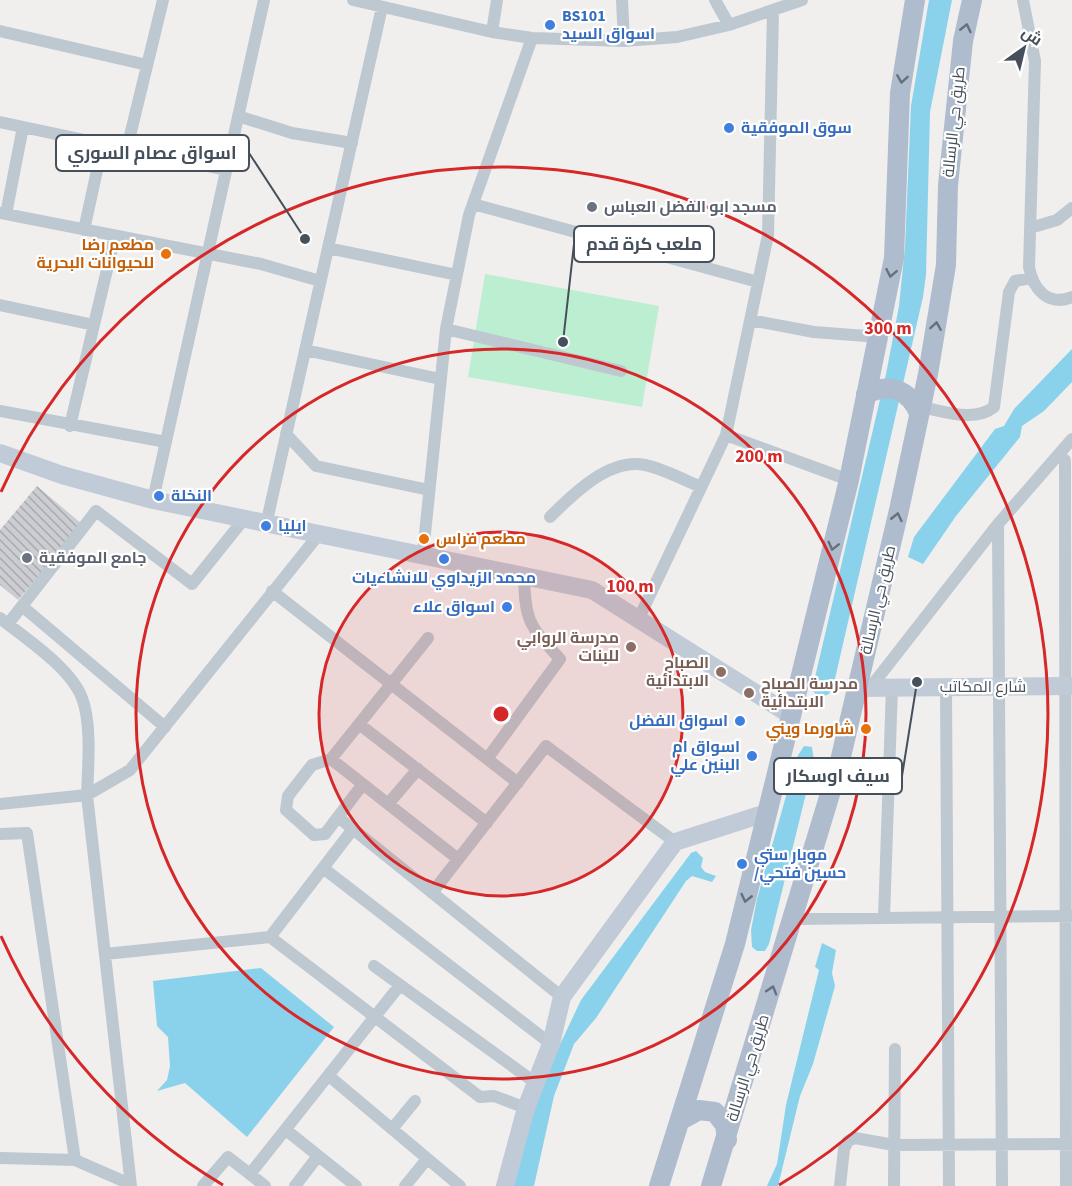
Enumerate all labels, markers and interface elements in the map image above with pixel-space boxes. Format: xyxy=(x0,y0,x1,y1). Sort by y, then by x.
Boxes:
place label: BS101 اسواق السيد xyxy=(562,5,655,45)
marker: BS101 اسواق السيد xyxy=(543,18,557,32)
north arrow xyxy=(994,18,1054,78)
text: ش xyxy=(1017,22,1046,51)
one-way arrow xyxy=(958,23,971,33)
street label: طريق حي الرسالة xyxy=(937,66,973,179)
one-way arrow xyxy=(897,74,909,83)
place label: سوق الموفقية xyxy=(741,117,852,139)
marker: سوق الموفقية xyxy=(722,121,736,135)
callout: اسواق عصام السوري xyxy=(56,135,249,171)
text: اسواق عصام السوري xyxy=(67,141,237,167)
place label: مسجد ابو الفضل العباس xyxy=(604,196,777,218)
marker: مسجد ابو الفضل العباس xyxy=(585,200,599,214)
callout: ملعب كرة قدم xyxy=(574,226,714,262)
text: ملعب كرة قدم xyxy=(586,232,702,257)
place label: مطعم رضا للحيوانات البحرية xyxy=(37,234,154,274)
marker: مطعم رضا للحيوانات البحرية xyxy=(159,247,173,261)
one-way arrow xyxy=(885,268,898,278)
text: 300 m xyxy=(864,316,912,341)
one-way arrow xyxy=(929,322,941,331)
text: 200 m xyxy=(735,444,783,469)
place label: النخلة xyxy=(171,485,212,507)
marker: النخلة xyxy=(152,489,166,503)
one-way arrow xyxy=(890,512,903,522)
place label: ايليا xyxy=(278,515,307,537)
marker: ايليا xyxy=(259,519,273,533)
place label: مطعم فراس xyxy=(436,528,526,550)
marker: مطعم فراس xyxy=(417,532,431,546)
one-way arrow xyxy=(828,541,841,551)
street label: طريق حي الرسالة xyxy=(855,543,903,657)
place label: جامع الموفقية xyxy=(39,547,146,569)
marker: جامع الموفقية xyxy=(20,551,34,565)
marker: محمد الزيداوي للانشاءيات xyxy=(437,552,451,566)
place label: محمد الزيداوي للانشاءيات xyxy=(352,567,536,590)
text: 100 m xyxy=(606,574,654,599)
place label: اسواق علاء xyxy=(413,596,495,618)
marker: اسواق علاء xyxy=(500,600,514,614)
place label: مدرسة الروابي للبنات xyxy=(517,627,619,667)
marker: مدرسة الروابي للبنات xyxy=(624,640,638,654)
place label: الصباح الابتدائية xyxy=(646,652,709,692)
marker: الصباح الابتدائية xyxy=(714,665,728,679)
place label: مدرسة الصباح الابتدائية xyxy=(761,673,858,713)
street label: شارع المكاتب xyxy=(940,676,1026,698)
marker: مدرسة الصباح الابتدائية xyxy=(742,686,756,700)
centre of rings xyxy=(491,704,511,724)
place label: اسواق الفضل xyxy=(629,710,728,732)
marker: اسواق الفضل xyxy=(733,714,747,728)
place label: شاورما ويني xyxy=(766,718,854,741)
marker: شاورما ويني xyxy=(859,722,873,736)
place label: اسواق ام البنين علي xyxy=(671,736,740,777)
marker: اسواق ام البنين علي xyxy=(745,749,759,763)
callout: سيف اوسكار xyxy=(774,758,902,794)
text: سيف اوسكار xyxy=(785,764,890,789)
place label: موبار ستي /حسين فتحي xyxy=(754,844,846,885)
marker: موبار ستي /حسين فتحي xyxy=(735,857,749,871)
one-way arrow xyxy=(740,893,753,903)
one-way arrow xyxy=(765,985,777,996)
street label: طريق حي الرسالة xyxy=(721,1012,777,1125)

